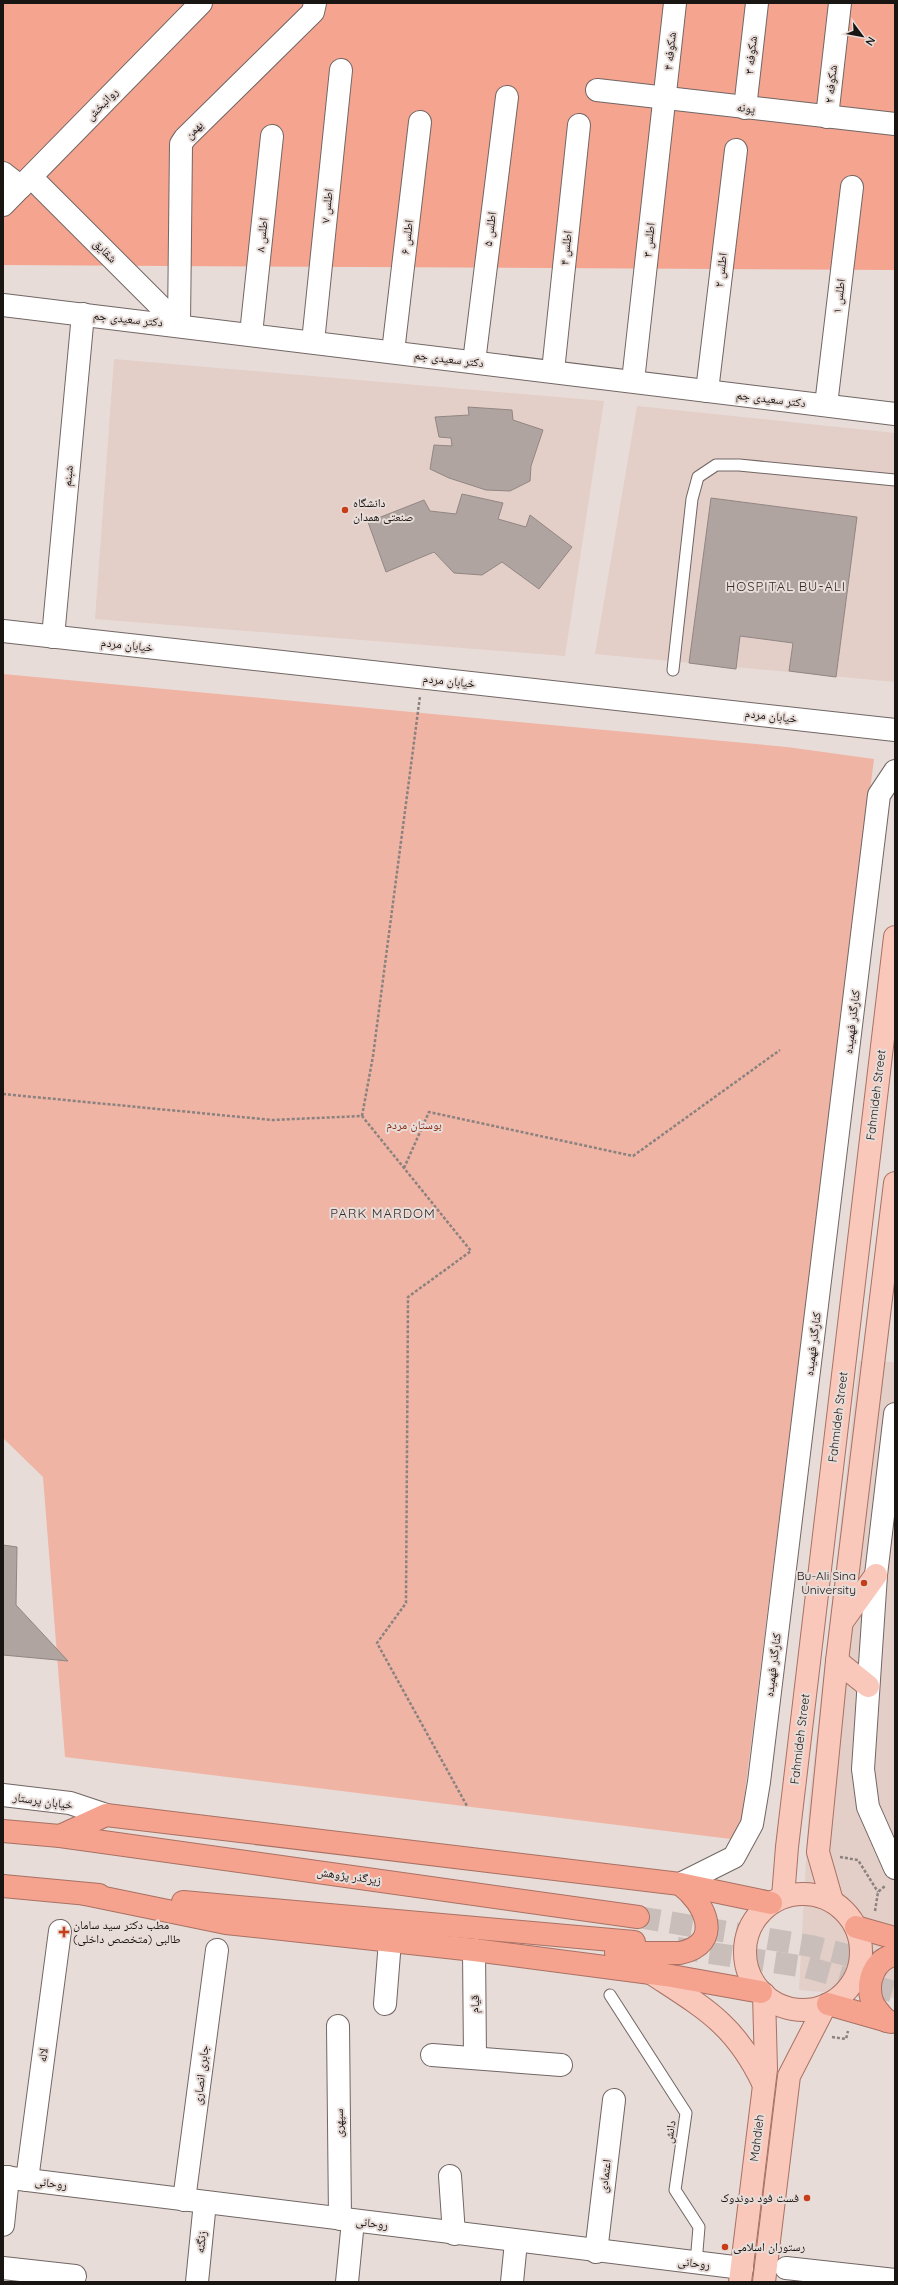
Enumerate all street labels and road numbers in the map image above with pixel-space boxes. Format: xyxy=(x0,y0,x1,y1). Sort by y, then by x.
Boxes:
street label: شکوفه ۴ xyxy=(660,31,679,71)
street label: شکوفه ۳ xyxy=(741,35,760,75)
street label: شکوفه ۲ xyxy=(821,64,840,104)
street label: روانبخش xyxy=(82,84,121,124)
street label: پونه xyxy=(736,99,756,116)
street label: بهمن xyxy=(181,117,206,142)
street label: اطلس ۷ xyxy=(317,188,336,224)
street label: اطلس ۵ xyxy=(480,211,499,247)
street label: اطلس ۸ xyxy=(252,217,271,253)
street label: اطلس ۶ xyxy=(397,219,416,255)
street label: اطلس ۳ xyxy=(639,222,658,258)
street label: اطلس ۴ xyxy=(556,230,575,266)
street label: شقایق xyxy=(90,236,120,266)
street label: اطلس ۲ xyxy=(711,252,730,288)
street label: اطلس ۱ xyxy=(829,278,848,314)
street label: دکتر سعیدی جم xyxy=(92,307,164,331)
street label: دکتر سعیدی جم xyxy=(413,347,485,371)
street label: دکتر سعیدی جم xyxy=(735,387,807,411)
street label: شبنم xyxy=(59,465,77,487)
street label: خیابان مردم xyxy=(100,634,154,656)
street label: خیابان مردم xyxy=(422,670,476,692)
street label: خیابان مردم xyxy=(744,705,798,727)
street label: کنارگذر فهمیده xyxy=(840,989,863,1055)
street label: Fahmideh Street xyxy=(863,1049,888,1141)
street label: کنارگذر فهمیده xyxy=(801,1311,824,1377)
street label: Fahmideh Street xyxy=(825,1371,850,1463)
street label: کنارگذر فهمیده xyxy=(761,1632,784,1698)
street label: Fahmideh Street xyxy=(787,1693,812,1785)
street label: خیابان پرستار xyxy=(11,1789,74,1813)
street label: زیرگذر پژوهش xyxy=(316,1864,383,1888)
street label: قیام xyxy=(467,1995,483,2013)
street label: جابری انصاری xyxy=(189,2044,212,2106)
street label: لاله xyxy=(34,2047,51,2063)
street label: سپهری xyxy=(331,2108,346,2138)
street label: Mahdieh xyxy=(746,2113,767,2162)
street label: دانش xyxy=(660,2119,679,2145)
street label: اعتمادی xyxy=(595,2158,614,2194)
street label: روحانی xyxy=(34,2173,68,2192)
street label: روحانی xyxy=(355,2213,389,2232)
street label: زنگنه xyxy=(192,2230,209,2254)
street label: روحانی xyxy=(677,2253,711,2272)

